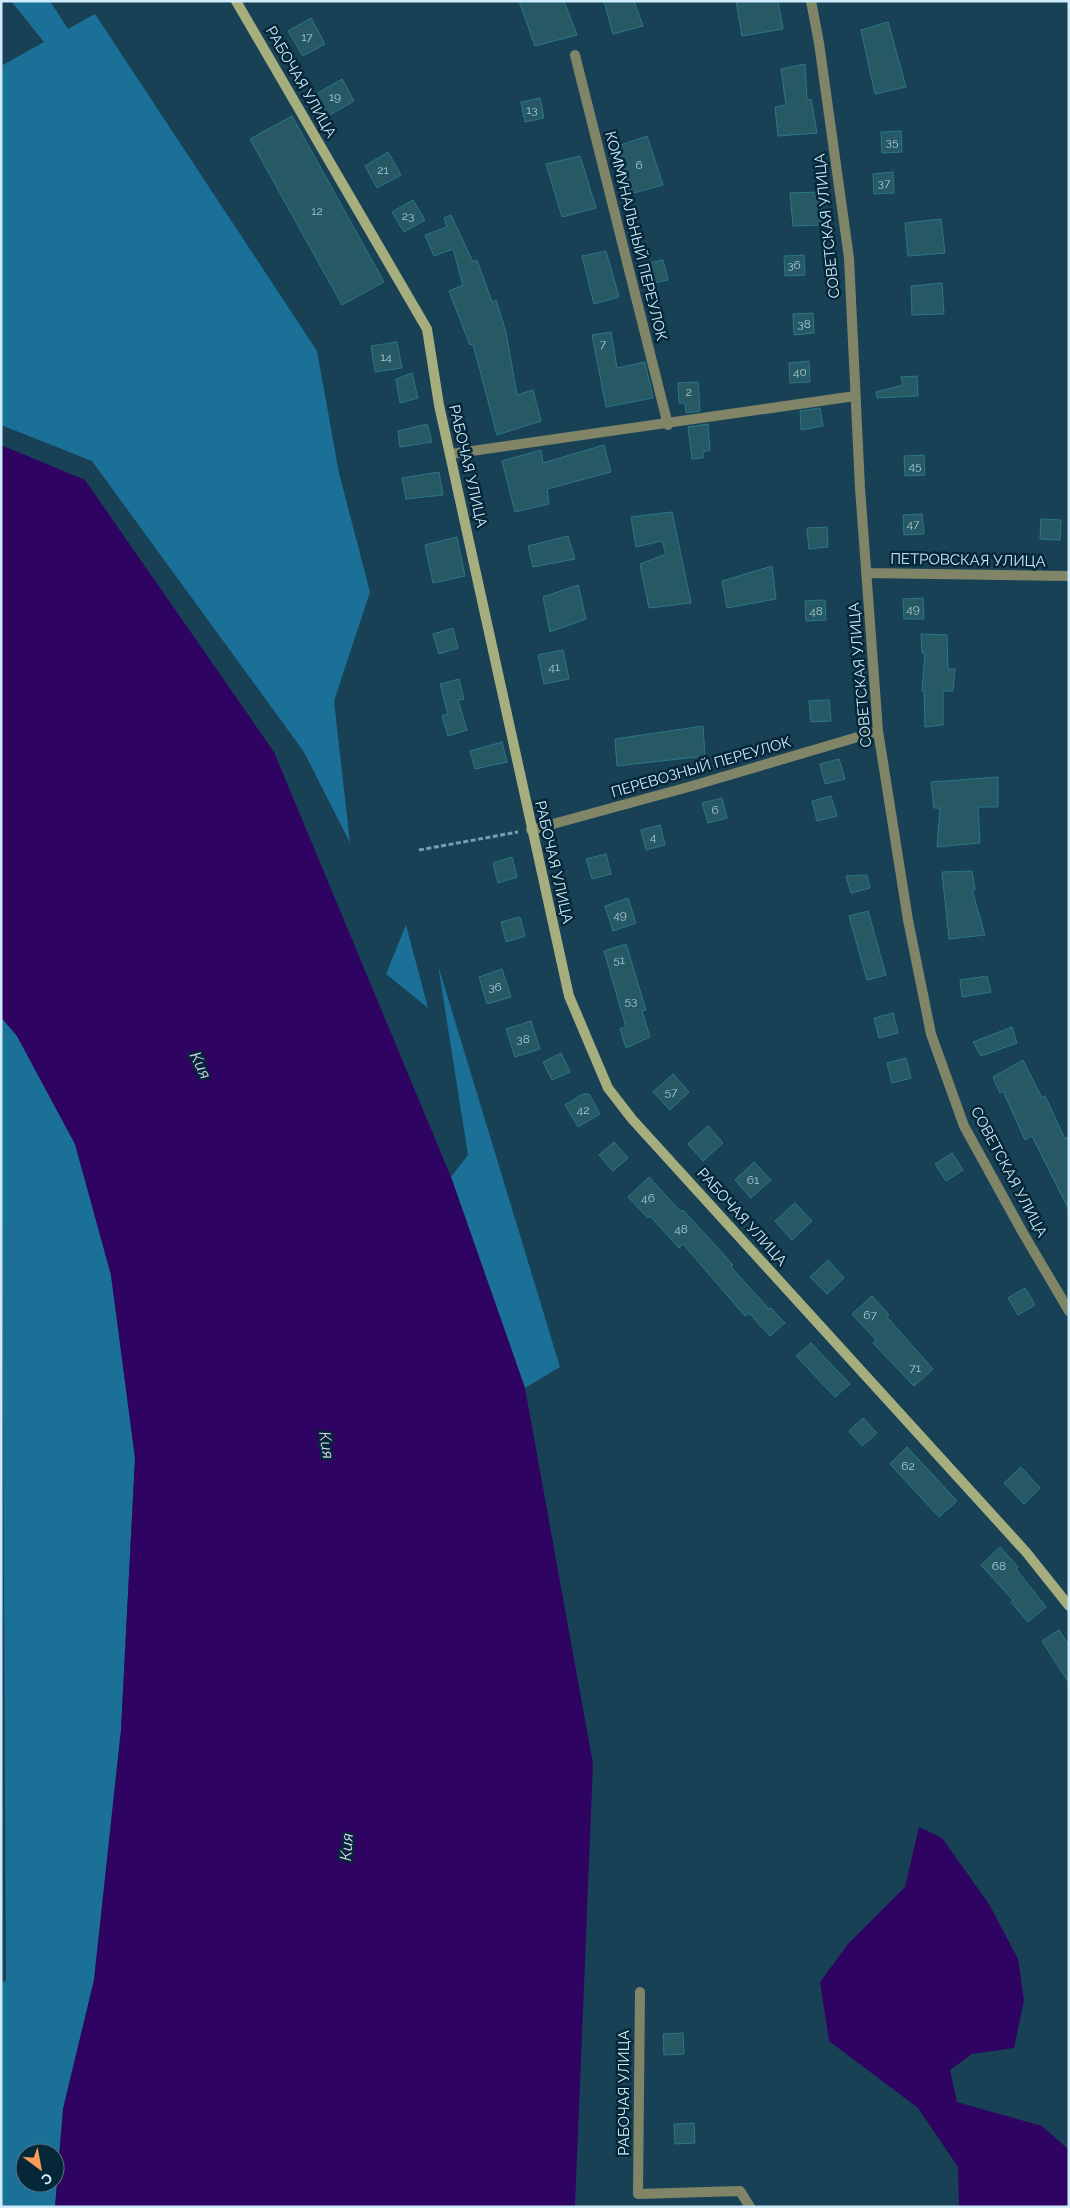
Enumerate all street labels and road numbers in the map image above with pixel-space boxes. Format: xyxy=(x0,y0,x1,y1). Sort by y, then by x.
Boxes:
street label: РАБОЧАЯ УЛИЦА xyxy=(262,23,340,141)
street label: КОММУНАЛЬНЫЙ ПЕРЕУЛОК xyxy=(601,129,671,343)
street label: СОВЕТСКАЯ УЛИЦА xyxy=(810,153,844,299)
street label: РАБОЧАЯ УЛИЦА xyxy=(445,403,491,529)
street label: ПЕТРОВСКАЯ УЛИЦА xyxy=(890,550,1046,570)
street label: СОВЕТСКАЯ УЛИЦА xyxy=(845,602,875,748)
street label: ПЕРЕВОЗНЫЙ ПЕРЕУЛОК xyxy=(609,733,793,801)
street label: РАБОЧАЯ УЛИЦА xyxy=(531,799,577,925)
street label: СОВЕТСКАЯ УЛИЦА xyxy=(967,1104,1051,1240)
street label: РАБОЧАЯ УЛИЦА xyxy=(693,1164,791,1270)
street label: РАБОЧАЯ УЛИЦА xyxy=(615,2030,633,2156)

